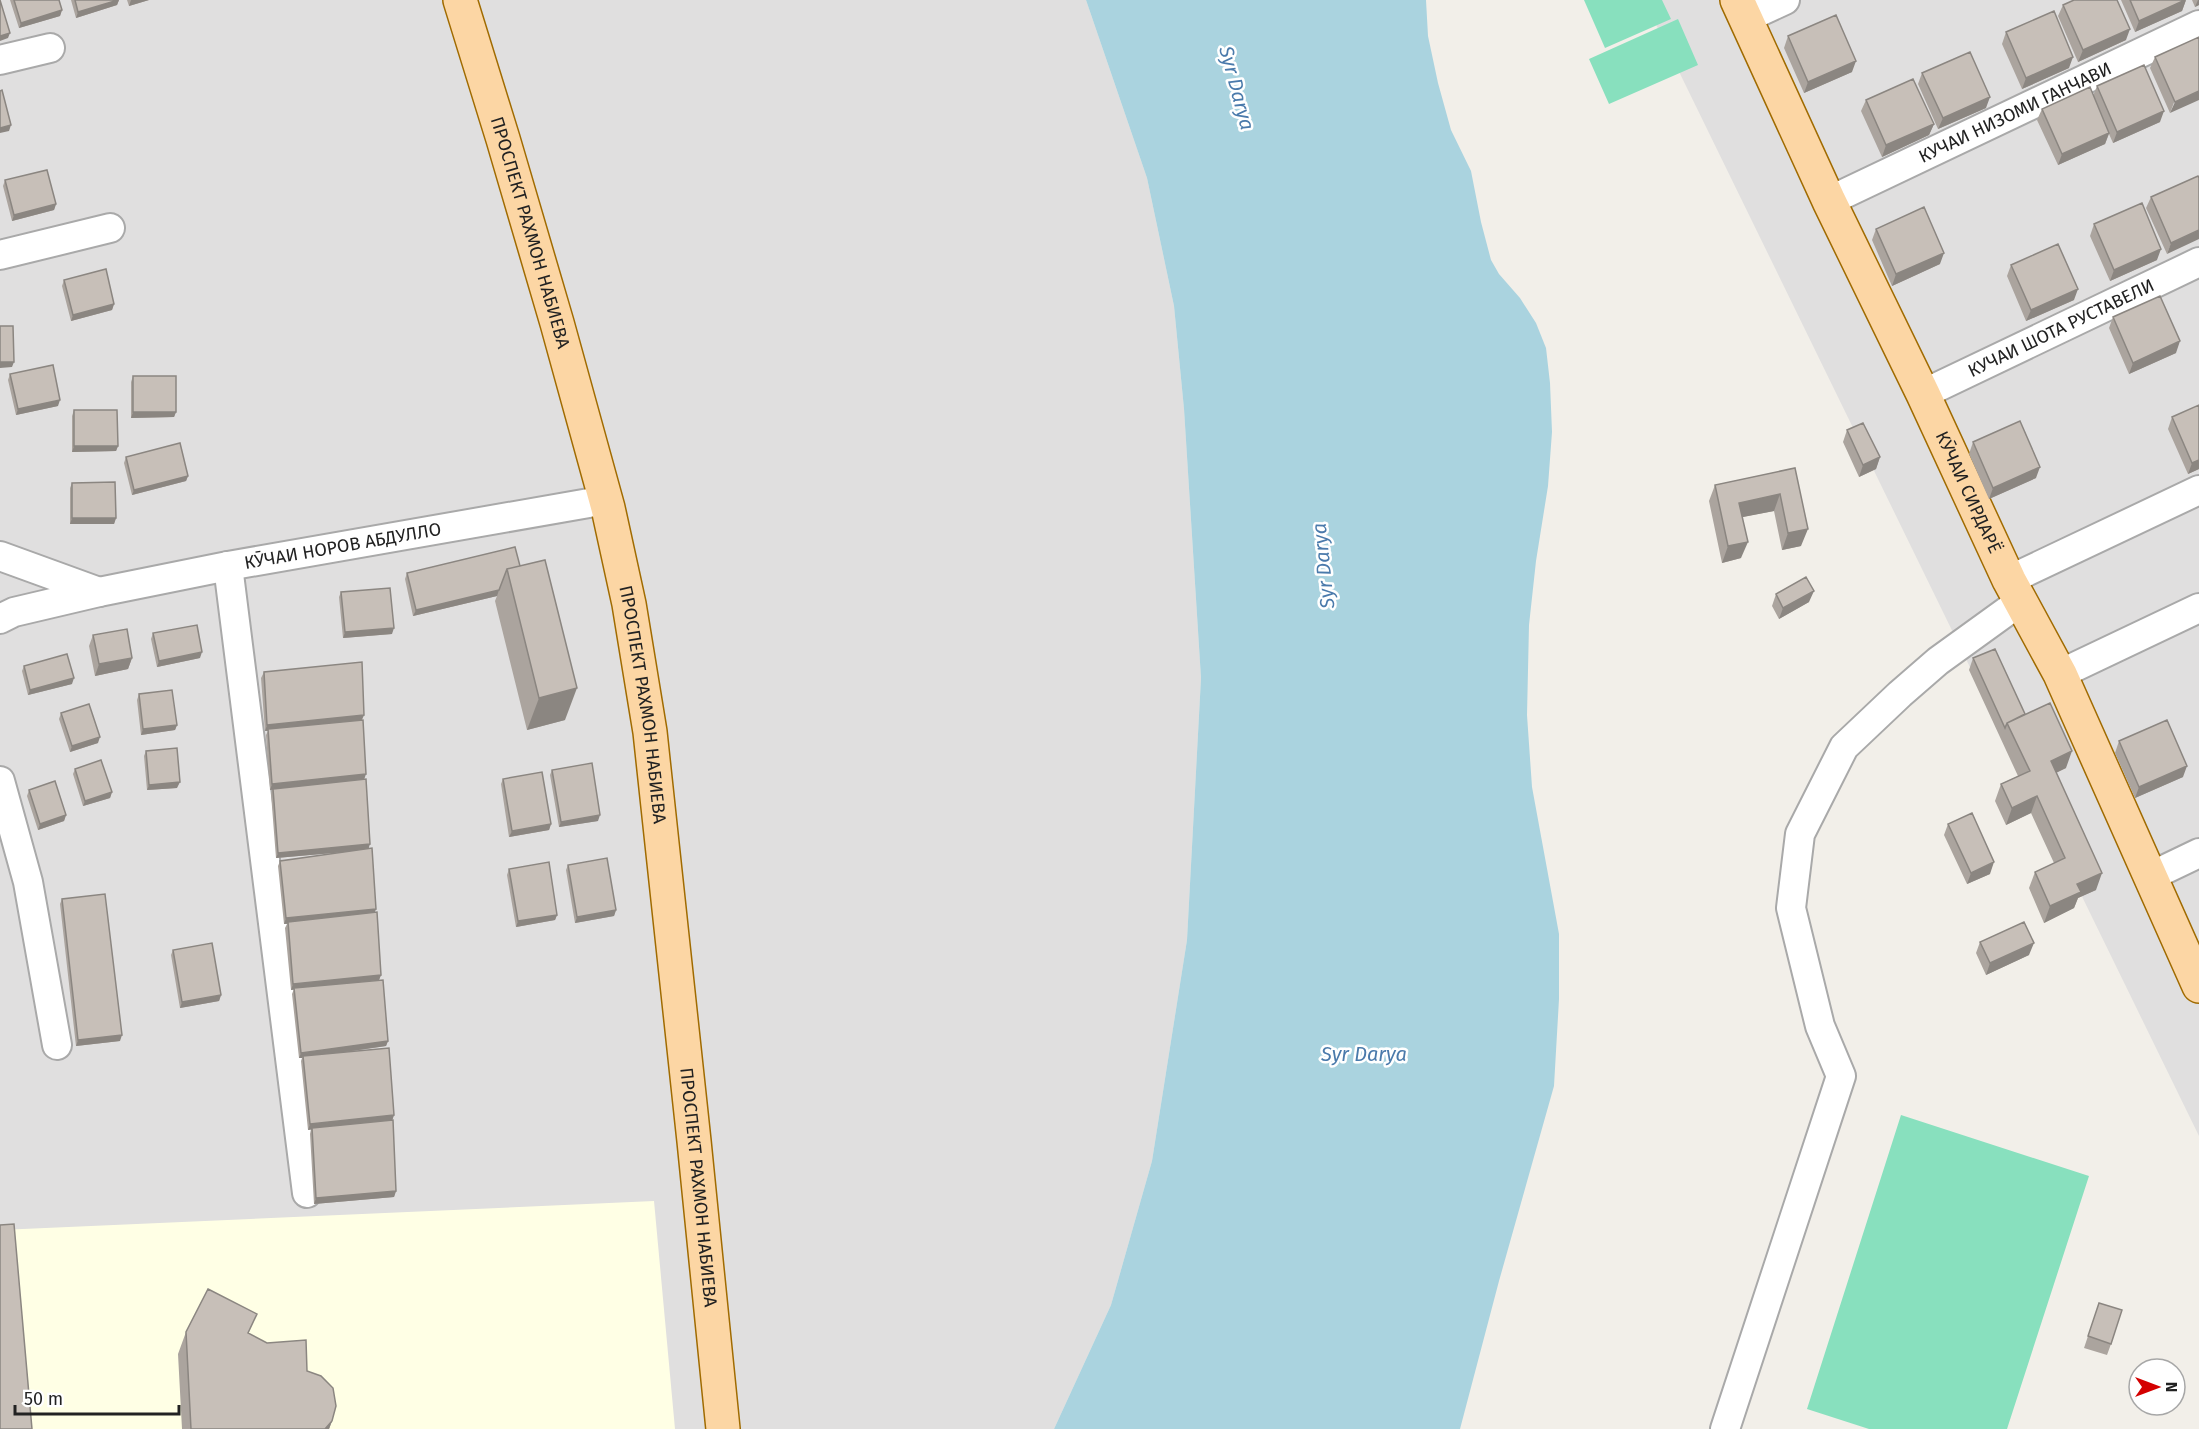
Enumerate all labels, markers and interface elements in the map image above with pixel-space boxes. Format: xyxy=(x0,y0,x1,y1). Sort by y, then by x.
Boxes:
water label: Syr Darya xyxy=(1214,42,1260,133)
street label: КУЧАИ НИЗОМИ ГАНЧАВИ xyxy=(1915,57,2115,168)
street label: ПРОСПЕКТ РАХМОН НАБИЕВА xyxy=(486,114,575,352)
street label: КУЧАИ ШОТА РУСТАВЕЛИ xyxy=(1964,274,2158,382)
street label: КӮЧАИ СИРДАРЁ xyxy=(1931,428,2006,557)
street label: КӮЧАИ НОРОВ АБДУЛЛО xyxy=(242,518,443,574)
water label: Syr Darya xyxy=(1307,522,1340,611)
street label: ПРОСПЕКТ РАХМОН НАБИЕВА xyxy=(614,583,671,825)
water label: Syr Darya xyxy=(1320,1042,1407,1066)
street label: ПРОСПЕКТ РАХМОН НАБИЕВА xyxy=(675,1066,722,1309)
north arrow xyxy=(2127,1357,2187,1417)
scale bar xyxy=(15,1378,178,1416)
text: N xyxy=(2162,1382,2181,1392)
text: 50 m xyxy=(24,1388,63,1410)

